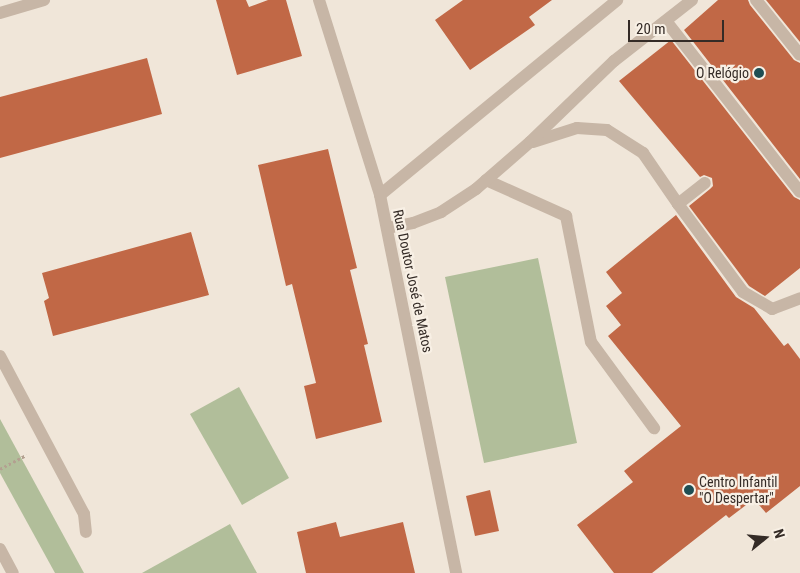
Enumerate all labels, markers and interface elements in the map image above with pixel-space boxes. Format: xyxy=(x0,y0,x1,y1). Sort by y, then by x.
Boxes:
scale bar xyxy=(630,10,726,42)
text: 20 m xyxy=(636,20,666,38)
place label: O Relógio xyxy=(696,65,749,81)
marker: O Relógio xyxy=(753,67,765,79)
street label: Rua Doutor José de Matos xyxy=(390,208,436,354)
place label: Centro Infantil "O Despertar" xyxy=(699,474,778,507)
marker: Centro Infantil "O Despertar" xyxy=(683,484,695,496)
north arrow xyxy=(740,513,790,563)
text: N xyxy=(770,527,788,540)

